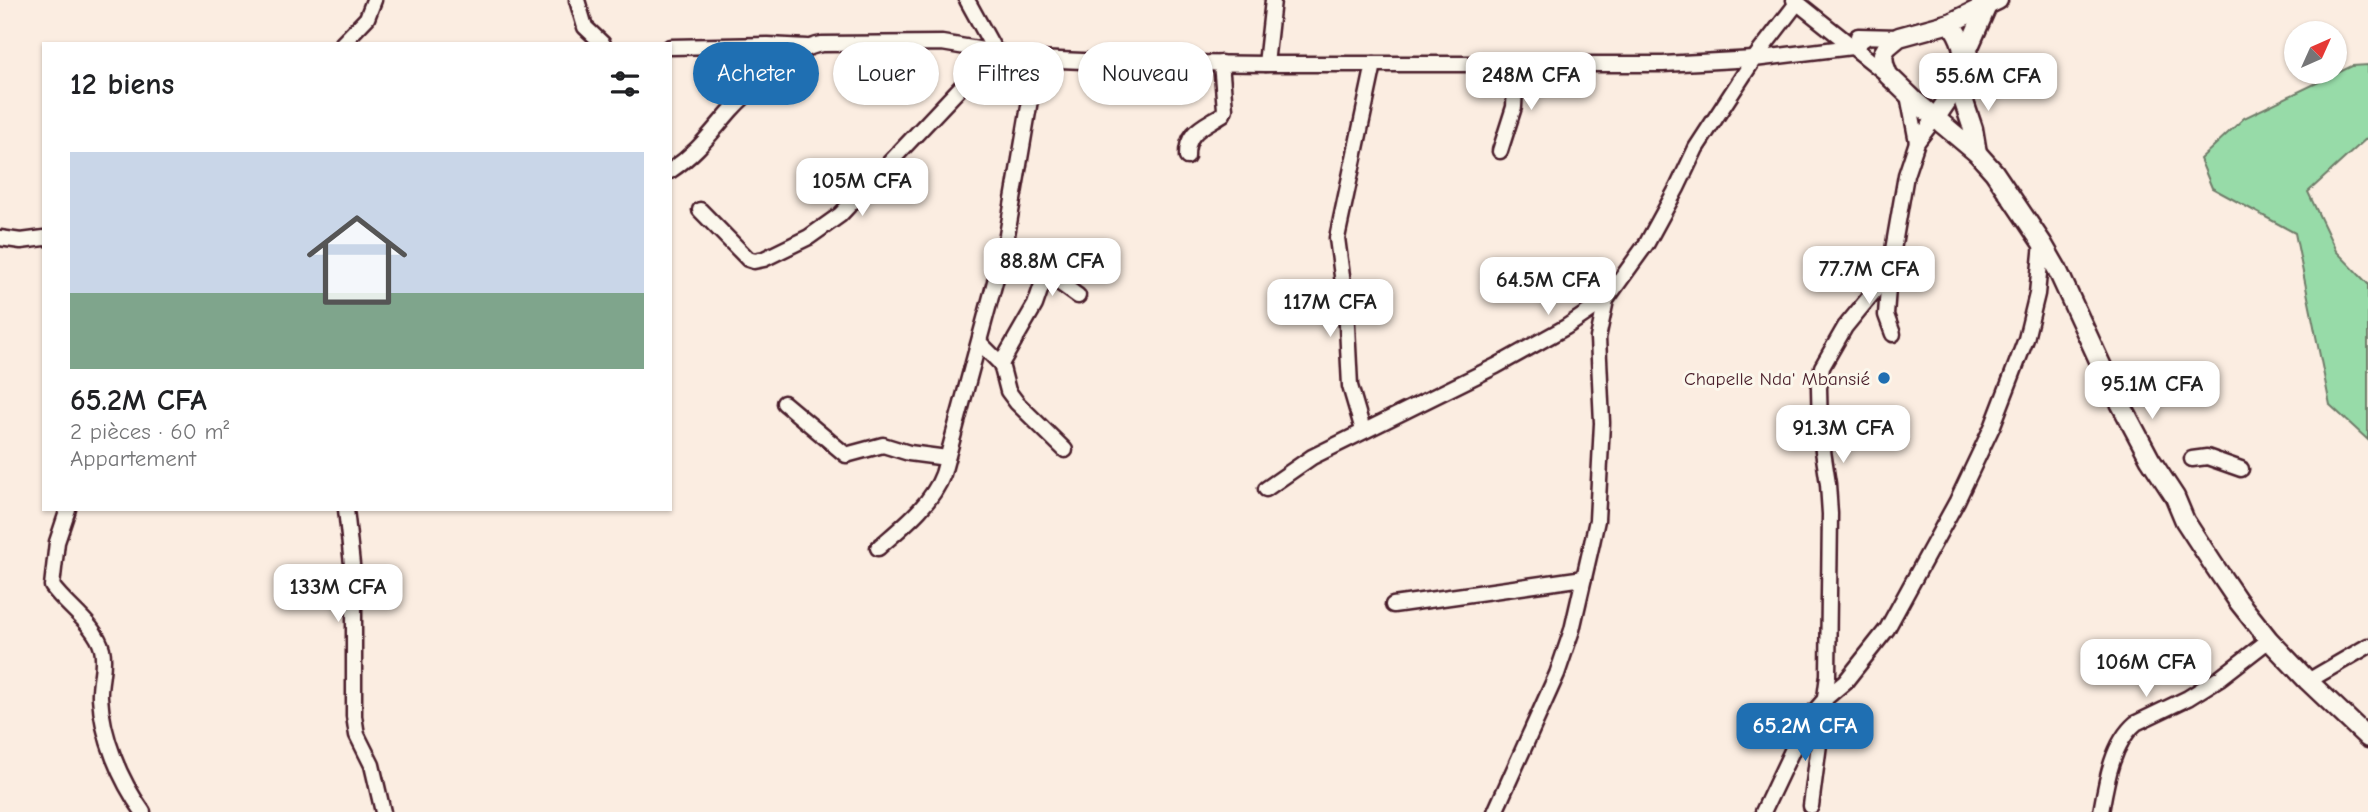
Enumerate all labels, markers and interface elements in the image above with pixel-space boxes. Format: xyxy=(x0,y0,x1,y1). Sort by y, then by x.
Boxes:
north arrow xyxy=(2284,21,2347,84)
map controls xyxy=(2284,21,2347,84)
chip: Acheter xyxy=(693,42,819,105)
chip: Louer xyxy=(833,42,939,105)
chip: Filtres xyxy=(953,42,1064,105)
chip: Nouveau xyxy=(1078,42,1213,105)
pin: 248M CFA xyxy=(1459,52,1603,112)
pin: 55.6M CFA xyxy=(1908,54,2068,113)
text: 248M CFA xyxy=(1482,61,1580,88)
text: 55.6M CFA xyxy=(1935,62,2041,89)
icon: filters xyxy=(606,65,644,103)
text: 12 biens xyxy=(70,67,174,102)
pin: 105M CFA xyxy=(790,158,934,218)
text: 105M CFA xyxy=(812,167,912,194)
icon: home xyxy=(294,197,420,323)
pin: 88.8M CFA xyxy=(972,238,1132,298)
pin: 77.7M CFA xyxy=(1789,246,1949,306)
text: 88.8M CFA xyxy=(1000,247,1104,274)
text: 77.7M CFA xyxy=(1819,255,1919,282)
pin: 64.5M CFA xyxy=(1468,258,1628,317)
text: 64.5M CFA xyxy=(1496,266,1600,293)
pin: 117M CFA xyxy=(1258,280,1402,339)
text: 117M CFA xyxy=(1283,288,1377,315)
pin: 95.1M CFA xyxy=(2072,362,2232,421)
place label: Chapelle Nda' Mbansié xyxy=(1684,368,1870,390)
marker: Chapelle Nda' Mbansié xyxy=(1876,370,1892,386)
text: 95.1M CFA xyxy=(2101,370,2203,397)
text: 65.2M CFA xyxy=(70,383,207,418)
pin: 91.3M CFA xyxy=(1763,406,1923,465)
text: 91.3M CFA xyxy=(1792,414,1894,441)
text: 2 pièces · 60 m² xyxy=(70,418,229,445)
text: Appartement xyxy=(70,445,196,472)
pin: 133M CFA xyxy=(266,564,410,624)
text: 133M CFA xyxy=(290,573,386,600)
pin: 106M CFA xyxy=(2074,640,2218,699)
text: 106M CFA xyxy=(2096,648,2196,675)
pin: 65.2M CFA xyxy=(1725,704,1885,763)
text: 65.2M CFA xyxy=(1753,712,1857,739)

